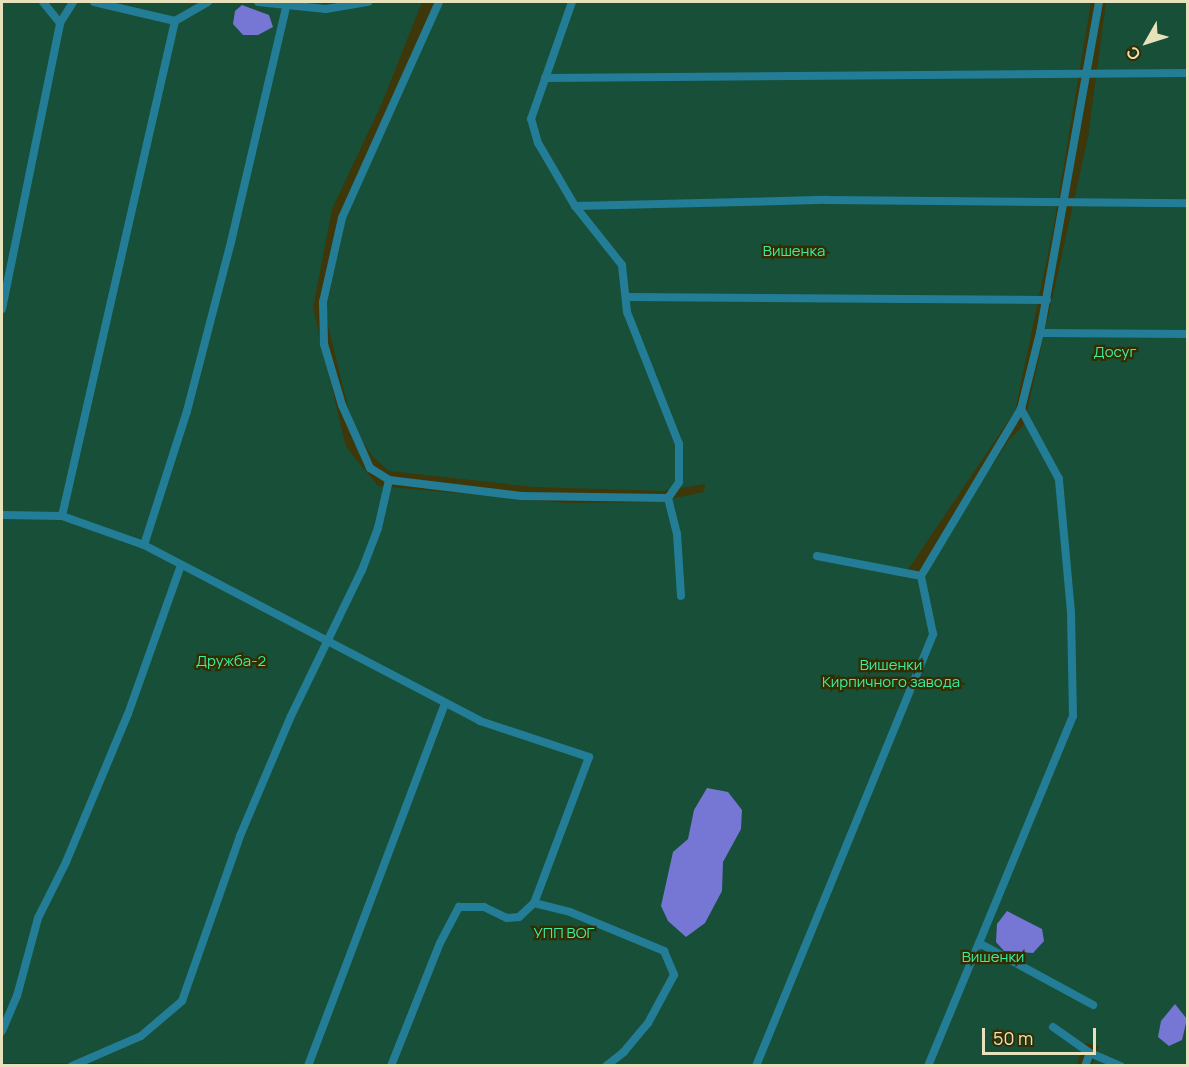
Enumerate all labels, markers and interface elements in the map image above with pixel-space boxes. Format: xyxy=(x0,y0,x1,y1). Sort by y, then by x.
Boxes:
north arrow xyxy=(1117,12,1177,72)
text: С xyxy=(1121,42,1145,65)
park label: Вишенка xyxy=(763,242,825,260)
park label: Досуг xyxy=(1094,343,1136,361)
park label: Дружба-2 xyxy=(196,652,266,670)
park label: Вишенки Кирпичного завода xyxy=(822,655,960,690)
park label: УПП ВОГ xyxy=(533,924,595,942)
park label: Вишенки xyxy=(962,948,1024,966)
scale bar xyxy=(985,1016,1099,1054)
text: 50 m xyxy=(993,1026,1033,1050)

